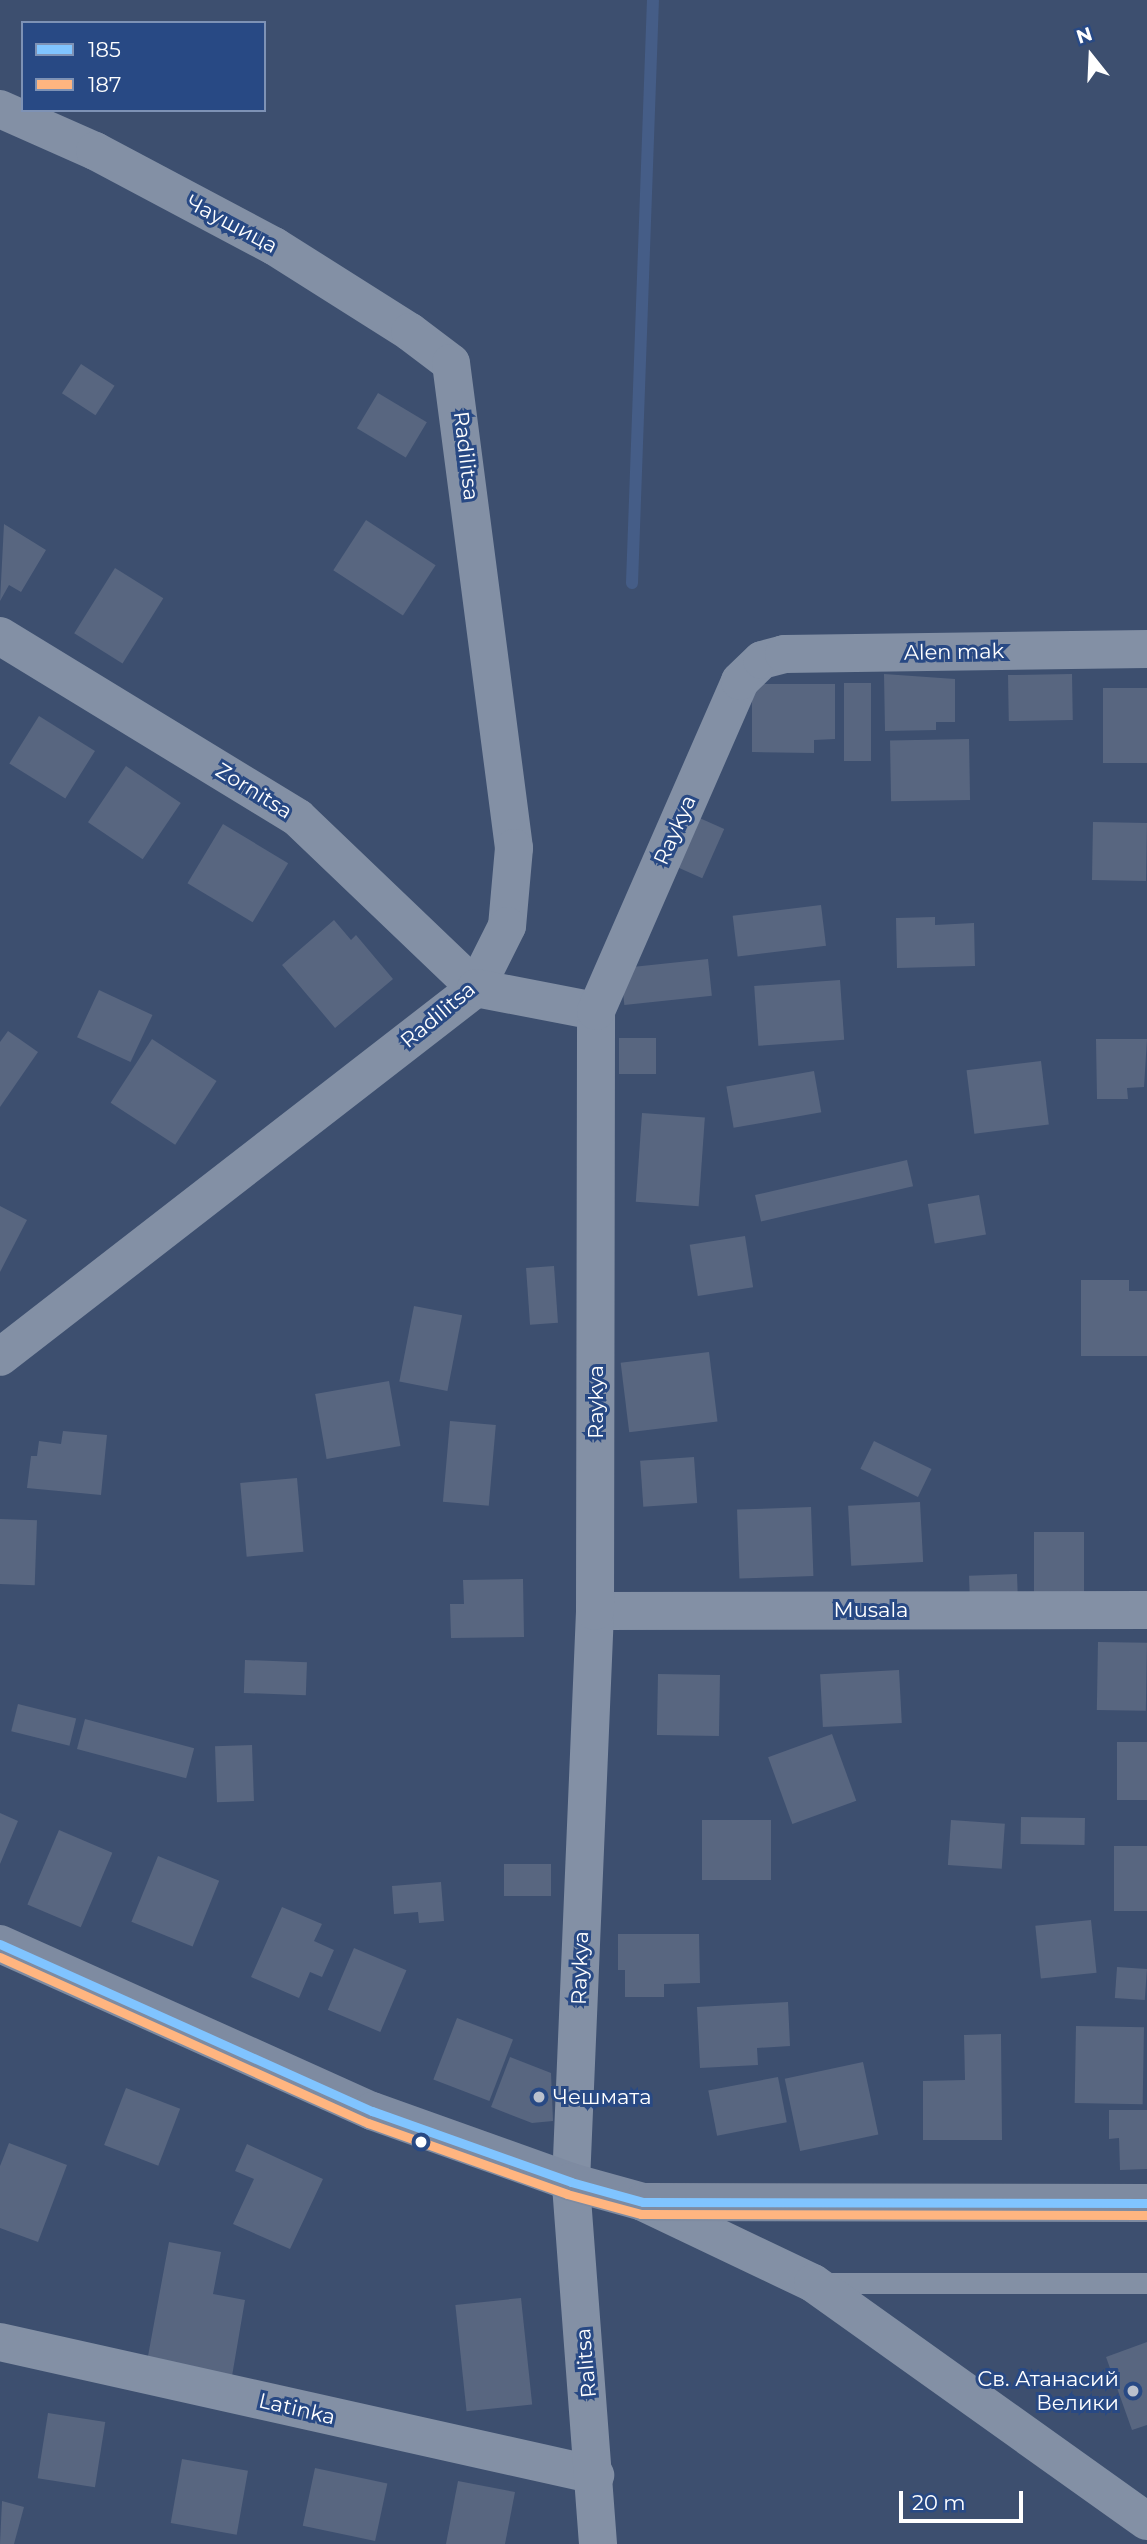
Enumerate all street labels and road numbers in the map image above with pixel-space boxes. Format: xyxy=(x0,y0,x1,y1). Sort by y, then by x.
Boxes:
street label: Чаушица xyxy=(182,190,282,258)
street label: Radilitsa xyxy=(448,410,484,502)
street label: Alen mak xyxy=(904,639,1004,665)
street label: Zornitsa xyxy=(211,758,297,824)
street label: Raykya xyxy=(648,791,702,869)
street label: Radilitsa xyxy=(396,977,480,1053)
street label: Raykya xyxy=(583,1365,609,1439)
street label: Musala xyxy=(834,1597,908,1623)
street label: Raykya xyxy=(566,1931,594,2005)
street label: Ralitsa xyxy=(570,2327,602,2399)
street label: Latinka xyxy=(256,2388,338,2430)

